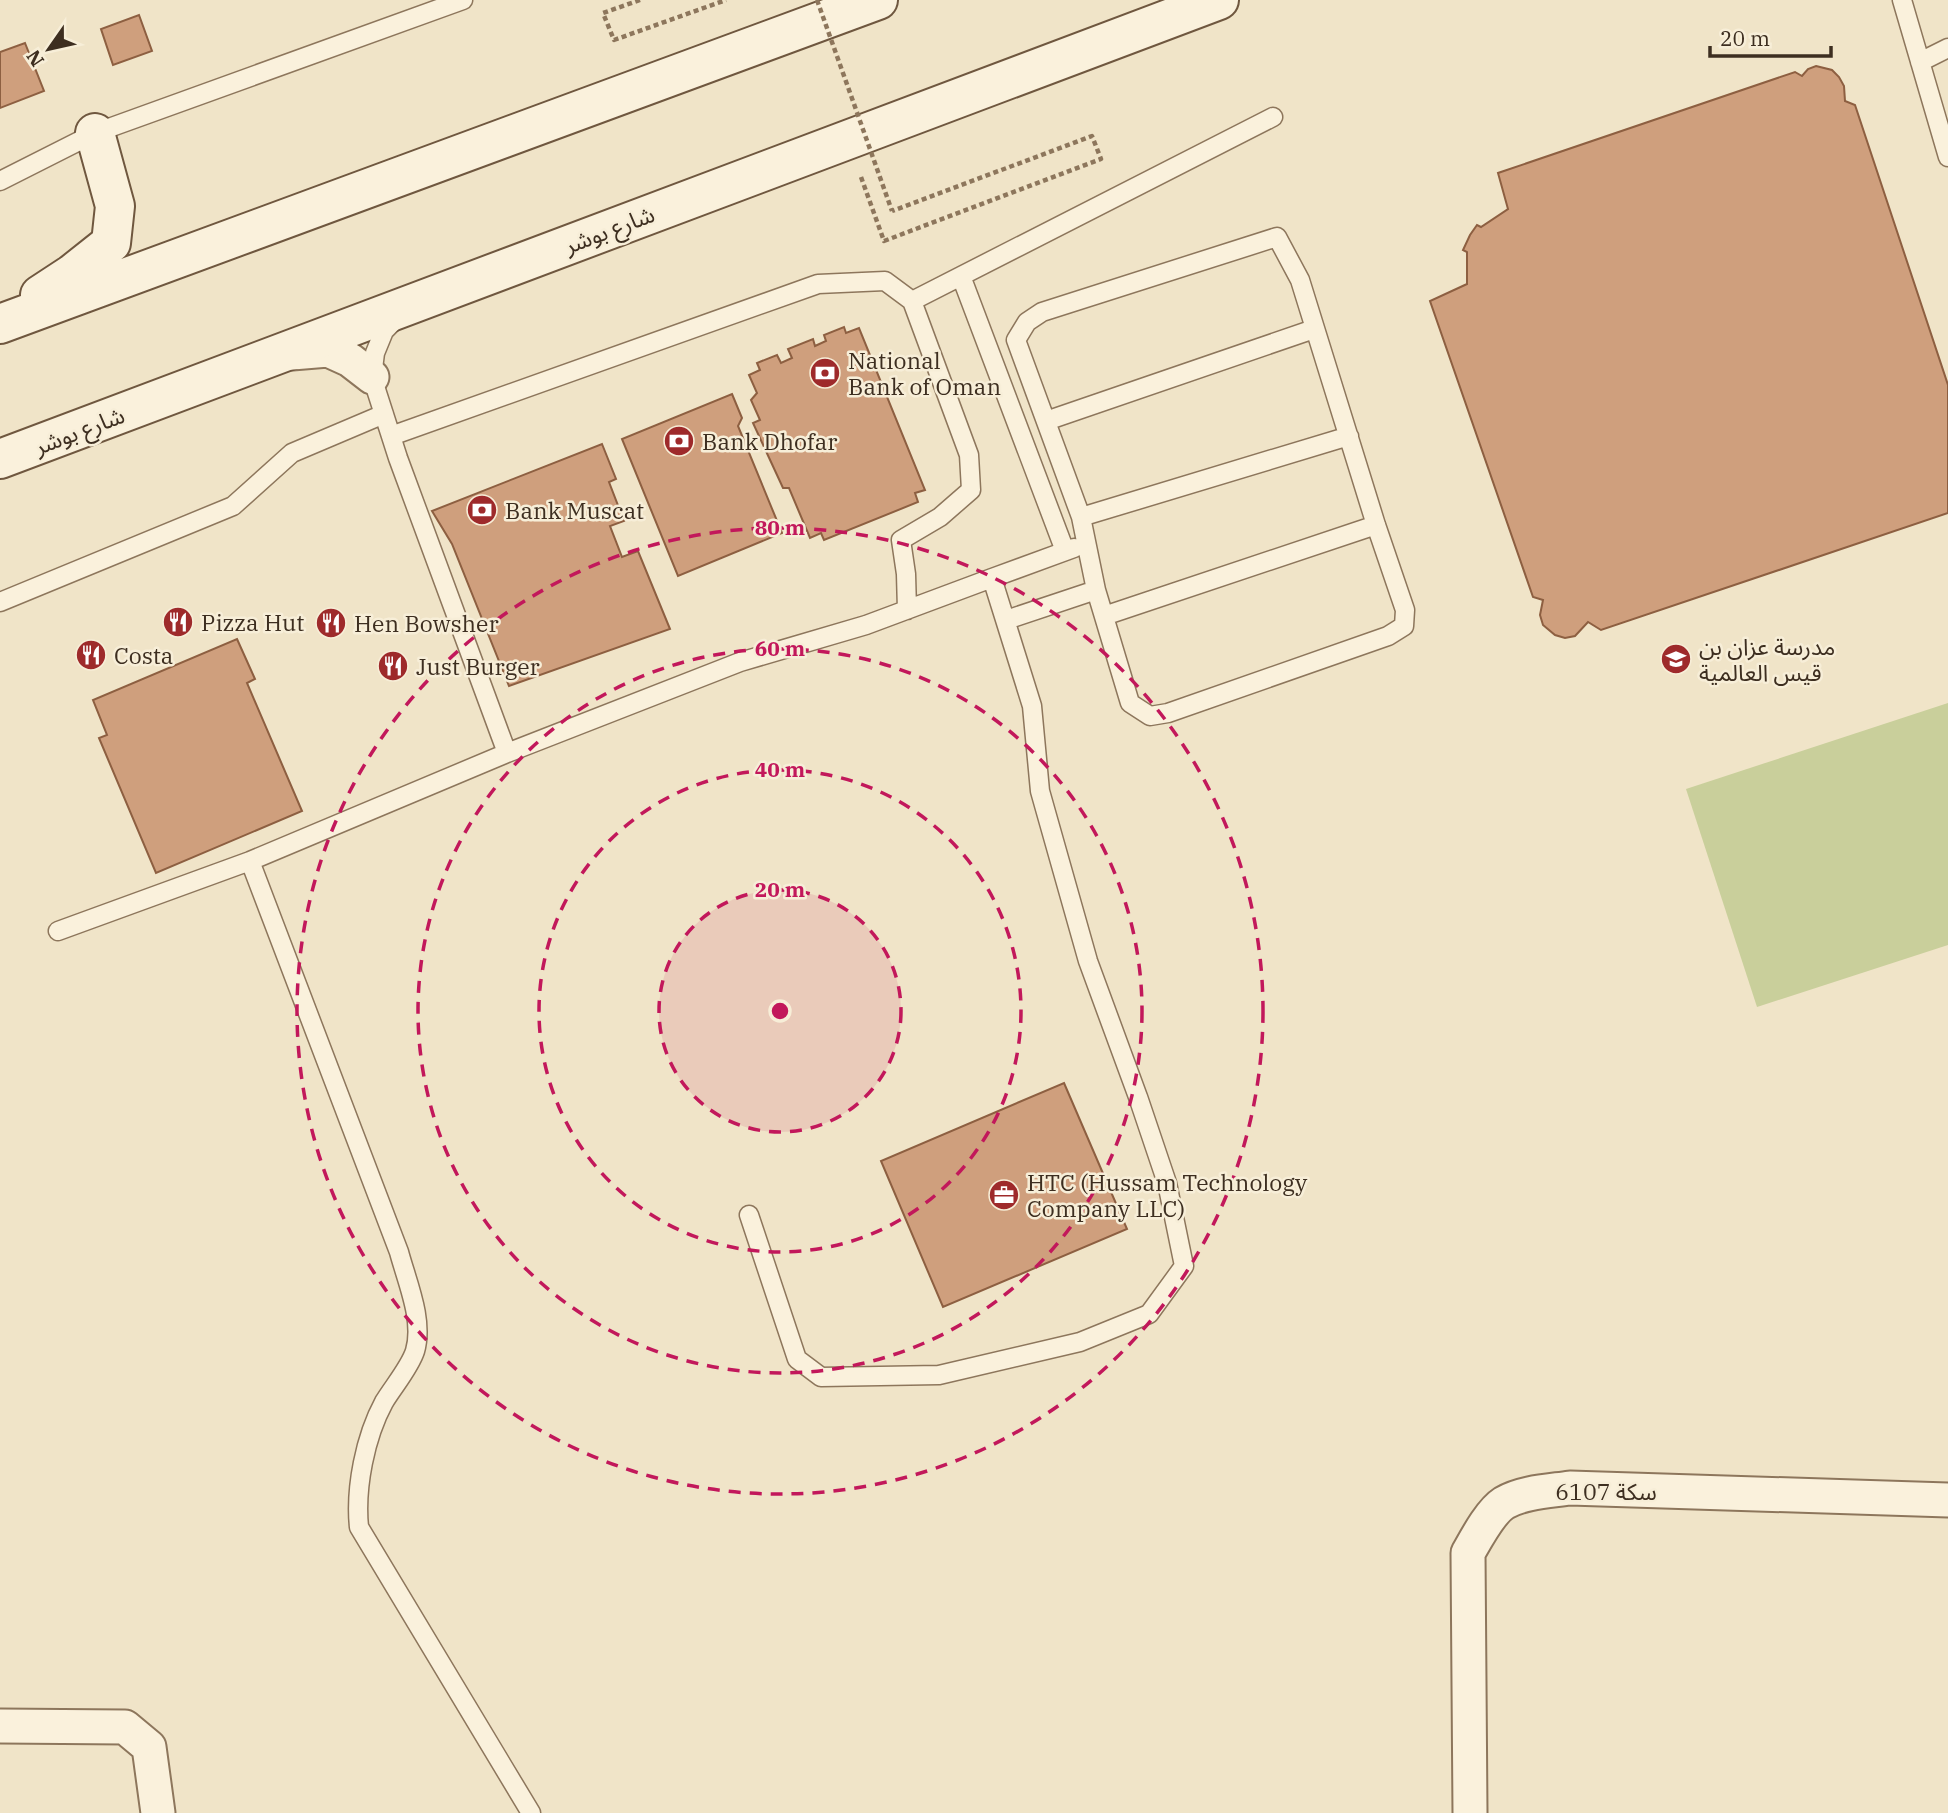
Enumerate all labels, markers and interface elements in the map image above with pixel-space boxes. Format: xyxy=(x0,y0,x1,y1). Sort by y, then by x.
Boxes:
north arrow xyxy=(14,14,84,84)
scale bar xyxy=(1710,14,1831,58)
text: 20 m xyxy=(1720,24,1770,52)
text: N xyxy=(21,46,49,71)
street label: شارع بوشر xyxy=(559,198,659,263)
place label: National Bank of Oman xyxy=(848,345,1001,401)
bank icon: National Bank of Oman xyxy=(808,356,842,390)
street label: شارع بوشر xyxy=(29,399,129,464)
bank icon: Bank Dhofar xyxy=(662,424,696,458)
place label: Bank Dhofar xyxy=(702,426,837,456)
bank icon: Bank Muscat xyxy=(465,493,499,527)
place label: Bank Muscat xyxy=(505,495,644,525)
text: 80 m xyxy=(755,513,805,541)
restaurant icon: Pizza Hut xyxy=(161,605,195,639)
restaurant icon: Hen Bowsher xyxy=(314,606,348,640)
place label: Pizza Hut xyxy=(201,607,304,637)
place label: Hen Bowsher xyxy=(354,608,499,638)
place label: مدرسة عزان بن قيس العالمية xyxy=(1699,631,1835,687)
text: 60 m xyxy=(755,634,805,662)
restaurant icon: Costa xyxy=(74,638,108,672)
place label: Costa xyxy=(114,640,173,670)
school or university icon: مدرسة عزان بن قيس العالمية xyxy=(1659,642,1693,676)
restaurant icon: Just Burger xyxy=(376,649,410,683)
place label: Just Burger xyxy=(416,651,540,681)
text: 40 m xyxy=(755,755,805,783)
text: 20 m xyxy=(755,875,805,903)
centre of rings xyxy=(768,999,792,1023)
place label: HTC (Hussam Technology Company LLC) xyxy=(1027,1167,1308,1223)
office icon: HTC (Hussam Technology Company LLC) xyxy=(987,1178,1021,1212)
street label: سكة 6107 xyxy=(1555,1476,1657,1506)

